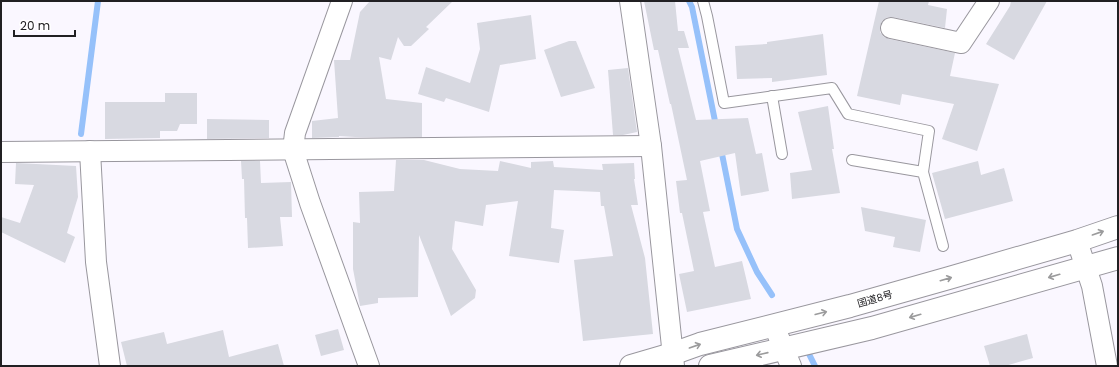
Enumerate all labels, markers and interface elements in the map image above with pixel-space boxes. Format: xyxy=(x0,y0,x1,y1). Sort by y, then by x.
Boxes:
scale bar xyxy=(14,12,75,38)
text: 20 m xyxy=(20,17,50,34)
one-way arrow xyxy=(1091,229,1103,237)
one-way arrow xyxy=(1047,273,1060,280)
one-way arrow xyxy=(940,275,953,282)
street label: 国道8号 xyxy=(855,287,895,311)
one-way arrow xyxy=(814,309,827,317)
one-way arrow xyxy=(909,313,922,320)
one-way arrow xyxy=(689,342,702,349)
one-way arrow xyxy=(756,350,769,358)

